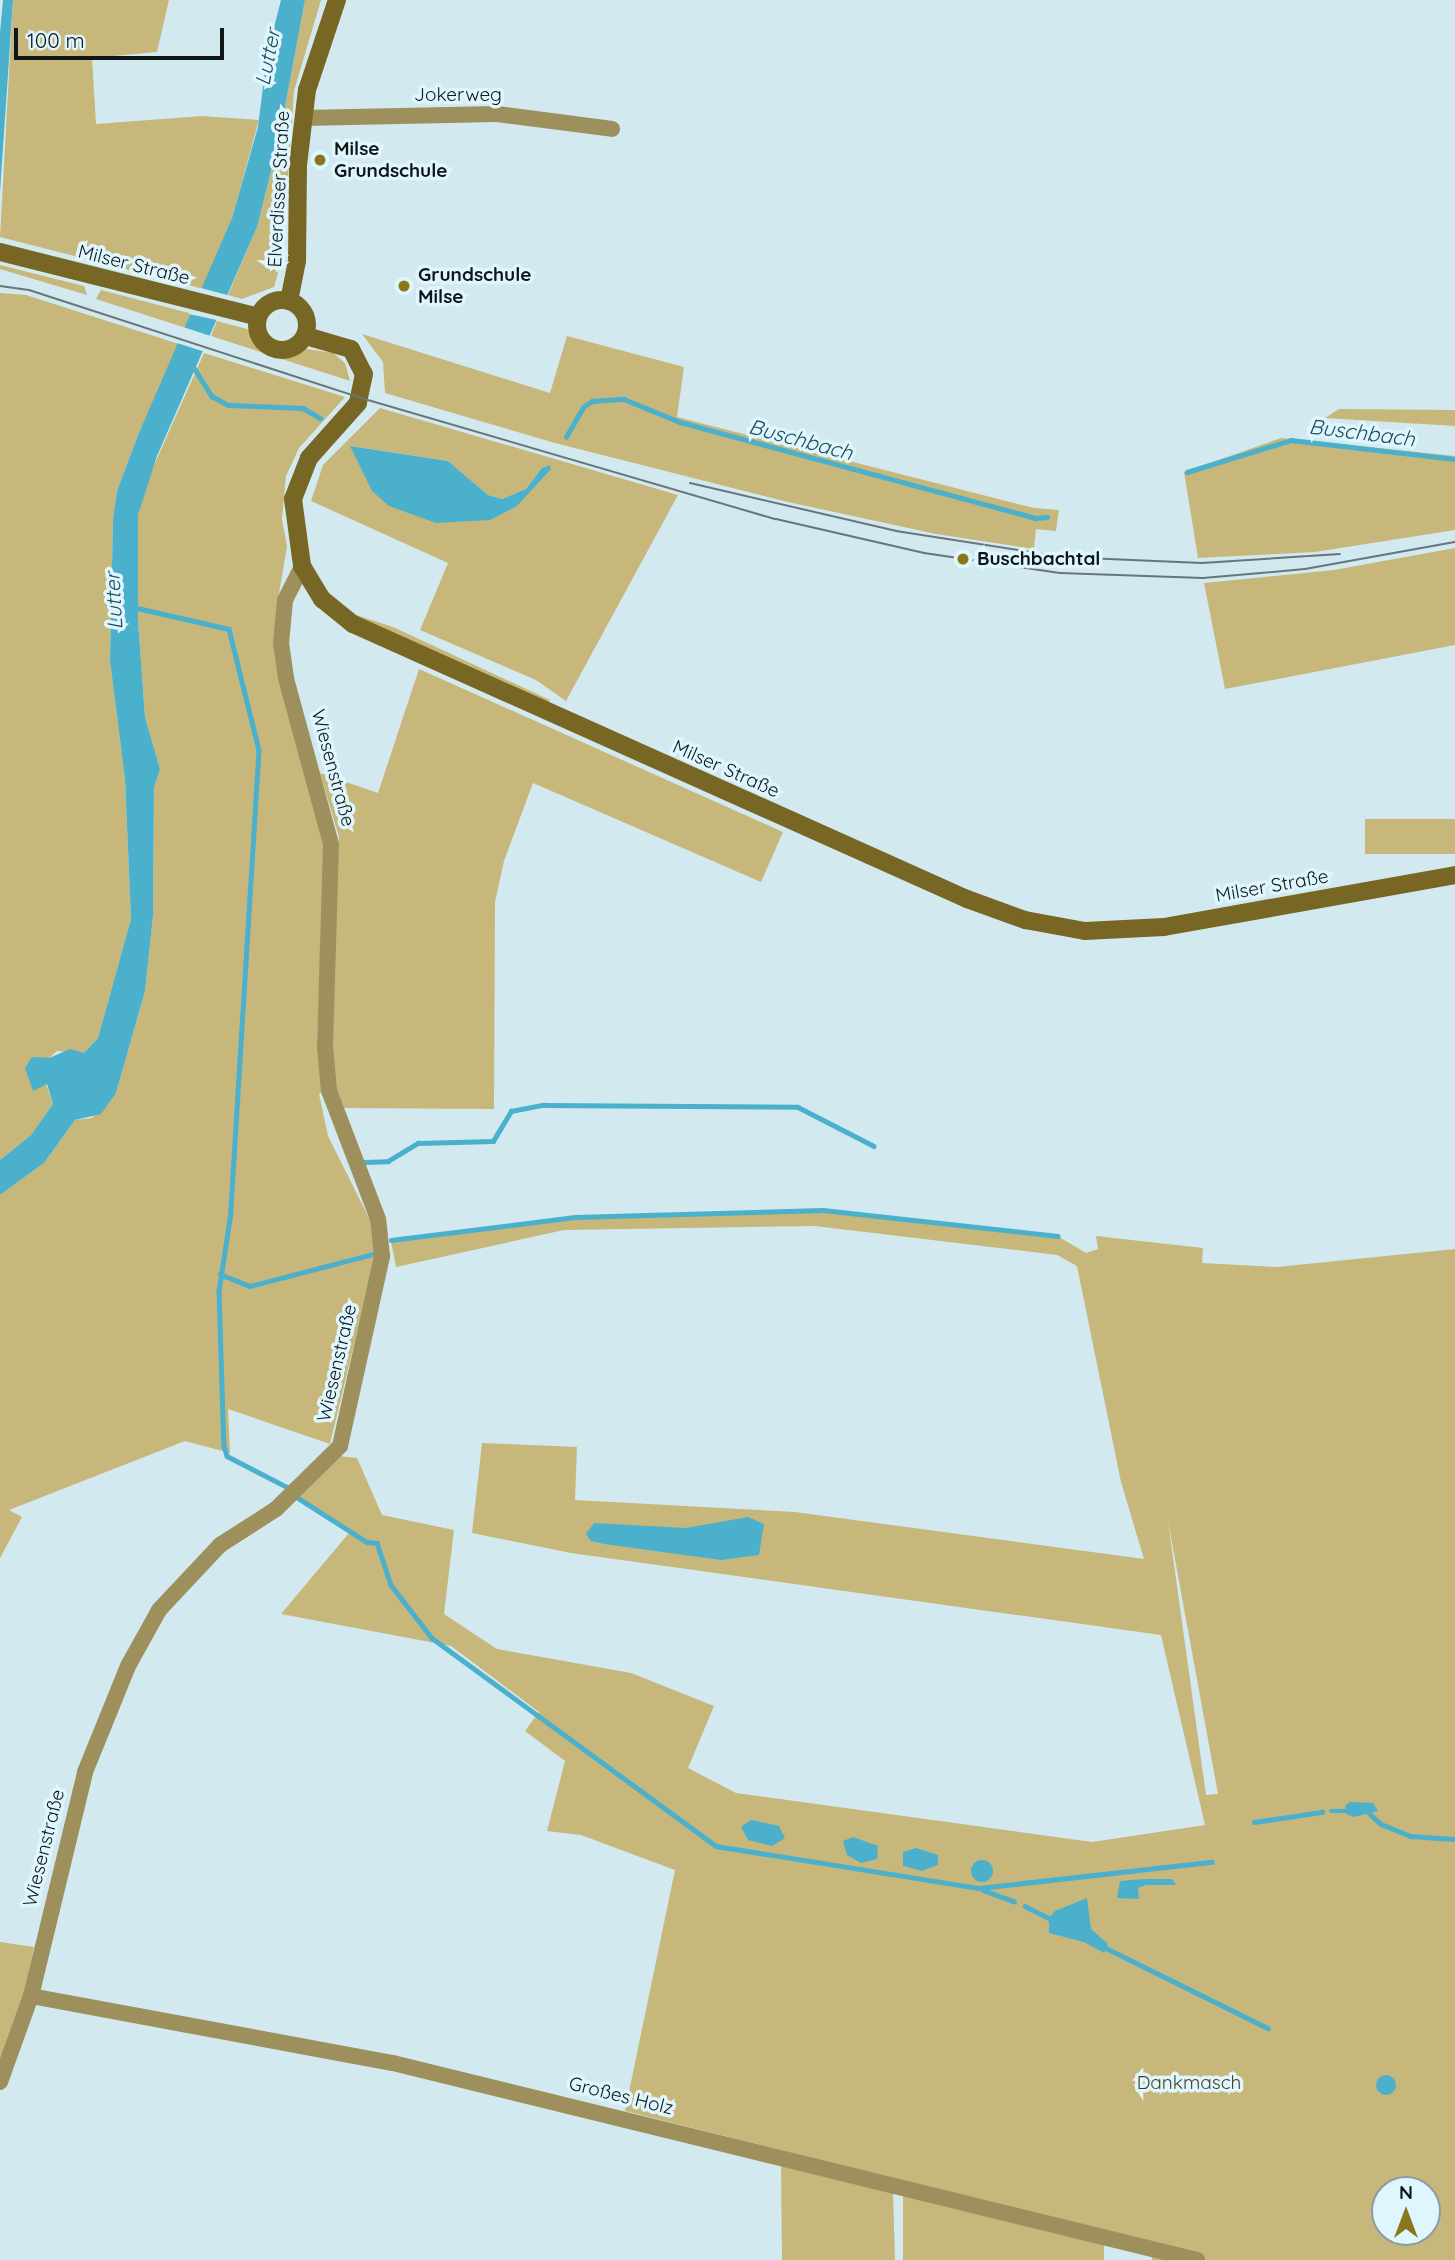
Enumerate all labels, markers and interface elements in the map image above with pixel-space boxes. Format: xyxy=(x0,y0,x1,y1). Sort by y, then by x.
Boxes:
scale bar xyxy=(18,14,228,58)
text: 100 m xyxy=(27,27,85,53)
water label: Lutter xyxy=(249,27,285,87)
street label: Jokerweg xyxy=(414,84,502,106)
street label: Elverdisser Straße xyxy=(264,110,294,268)
place label: Milse Grundschule xyxy=(334,138,447,182)
marker: Milse Grundschule xyxy=(312,152,328,168)
street label: Milser Straße xyxy=(76,240,192,290)
place label: Grundschule Milse xyxy=(418,264,531,308)
marker: Grundschule Milse xyxy=(396,278,412,294)
water label: Buschbach xyxy=(746,413,856,465)
water label: Buschbach xyxy=(1308,413,1416,451)
place label: Buschbachtal xyxy=(977,548,1100,570)
marker: Buschbachtal xyxy=(955,551,971,567)
water label: Lutter xyxy=(99,572,127,630)
street label: Wiesenstraße xyxy=(306,707,360,829)
street label: Milser Straße xyxy=(669,735,783,803)
street label: Milser Straße xyxy=(1214,865,1330,907)
street label: Wiesenstraße xyxy=(312,1302,362,1424)
street label: Wiesenstraße xyxy=(18,1787,70,1909)
street label: Großes Holz xyxy=(567,2072,675,2120)
park label: Dankmasch xyxy=(1137,2072,1241,2094)
north arrow xyxy=(1371,2176,1441,2246)
text: N xyxy=(1399,2180,1413,2204)

